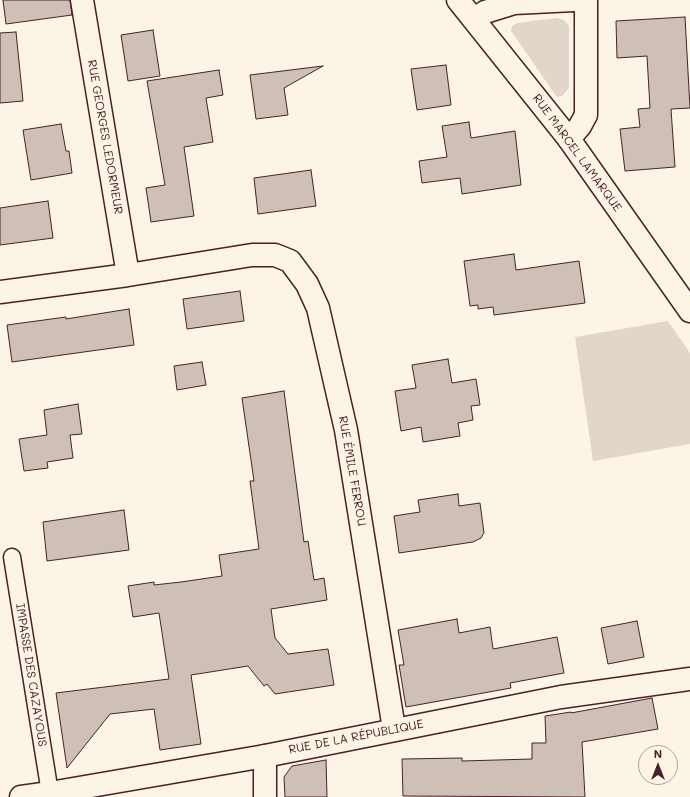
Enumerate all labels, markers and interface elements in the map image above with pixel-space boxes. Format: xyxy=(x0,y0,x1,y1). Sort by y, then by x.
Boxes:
street label: RUE GEORGES LEDORMEUR xyxy=(84,59,126,215)
street label: RUE MARCEL LAMARQUE xyxy=(529,91,625,215)
street label: RUE ÉMILE FERROU xyxy=(335,415,369,527)
street label: IMPASSE DES CAZAYOUS xyxy=(13,602,49,748)
street label: RUE DE LA RÉPUBLIQUE xyxy=(287,717,425,757)
north arrow xyxy=(638,745,678,785)
text: N xyxy=(654,746,662,761)

